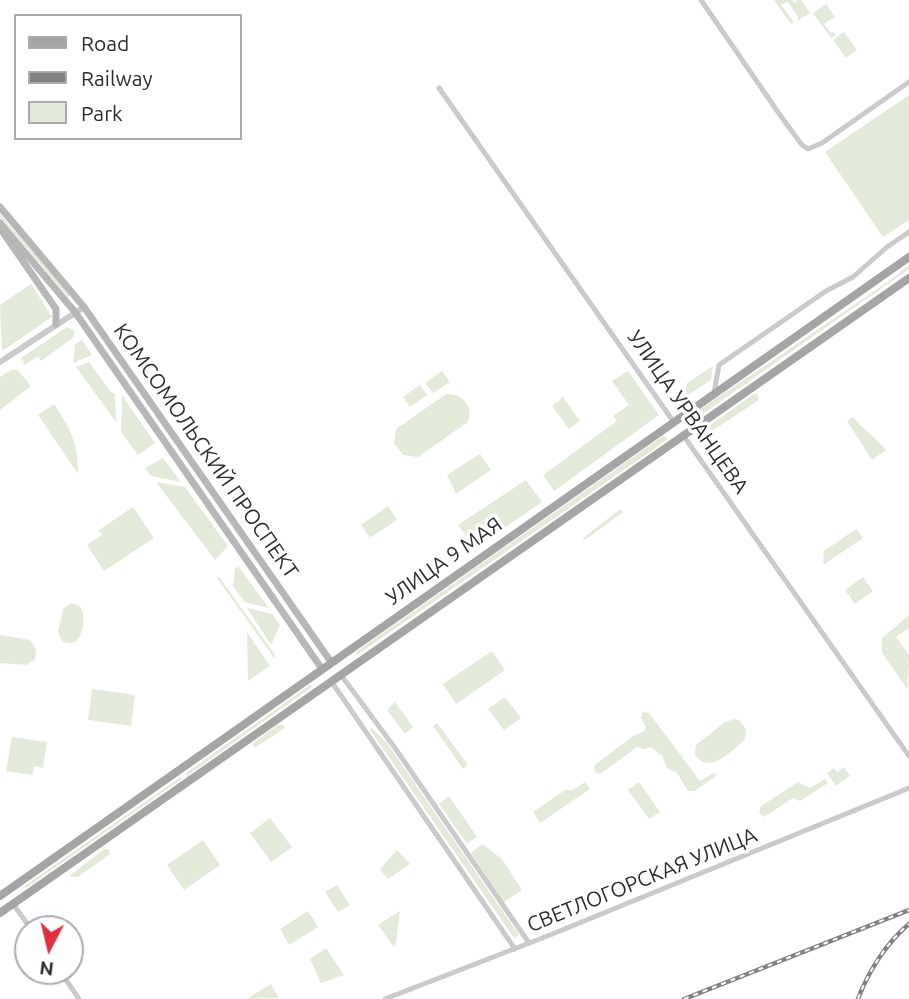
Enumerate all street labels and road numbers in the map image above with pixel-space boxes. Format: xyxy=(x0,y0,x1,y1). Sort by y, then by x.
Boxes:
street label: КОМСОМОЛЬСКИЙ ПРОСПЕКТ xyxy=(108,319,304,583)
street label: УЛИЦА УРВАНЦЕВА xyxy=(622,325,754,499)
street label: УЛИЦА 9 МАЯ xyxy=(381,512,507,610)
street label: СВЕТЛОГОРСКАЯ УЛИЦА xyxy=(523,822,761,938)

